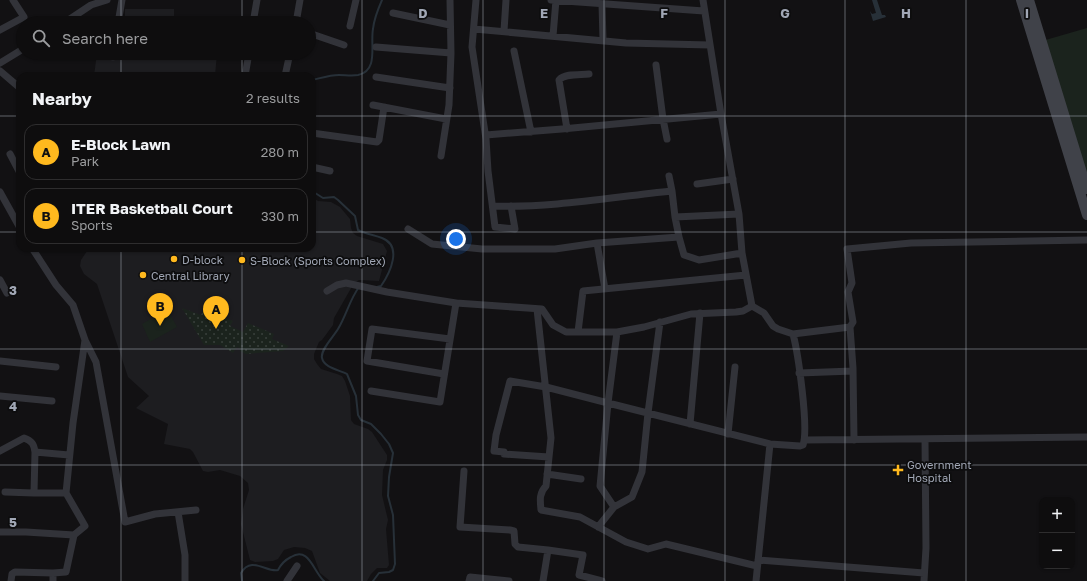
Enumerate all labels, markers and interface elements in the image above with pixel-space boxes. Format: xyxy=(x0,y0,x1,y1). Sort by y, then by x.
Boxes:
text: D xyxy=(418,5,428,21)
text: E xyxy=(540,5,548,21)
text: F xyxy=(660,5,668,21)
text: G xyxy=(780,5,790,21)
text: H xyxy=(901,5,911,21)
text: I xyxy=(1025,5,1029,21)
search box xyxy=(16,16,316,60)
icon: search xyxy=(30,27,52,49)
text: Search here xyxy=(62,29,148,47)
text: Nearby xyxy=(32,88,92,109)
text: 2 results xyxy=(246,90,300,106)
text: E-Block Lawn xyxy=(71,135,170,153)
text: A xyxy=(41,144,51,160)
text: 280 m xyxy=(261,144,299,160)
text: Park xyxy=(71,153,99,169)
text: ITER Basketball Court xyxy=(71,199,233,217)
text: B xyxy=(41,208,51,224)
text: 330 m xyxy=(261,208,299,224)
text: Sports xyxy=(71,217,113,233)
your location xyxy=(446,229,466,249)
place label: D-block xyxy=(182,253,223,266)
marker: D-block xyxy=(169,254,179,264)
place label: S-Block (Sports Complex) xyxy=(250,254,386,267)
marker: S-Block (Sports Complex) xyxy=(237,255,247,265)
place label: Central Library xyxy=(151,269,230,282)
marker: Central Library xyxy=(138,270,148,280)
text: 3 xyxy=(9,282,17,298)
pin: B xyxy=(147,293,173,326)
pin: A xyxy=(203,296,229,329)
text: 4 xyxy=(9,398,17,414)
place label: Government Hospital xyxy=(907,458,972,484)
marker: Government Hospital xyxy=(892,464,904,476)
map controls xyxy=(1039,497,1075,569)
button: + xyxy=(1039,497,1075,533)
text: 5 xyxy=(9,514,17,530)
button: − xyxy=(1039,533,1075,569)

